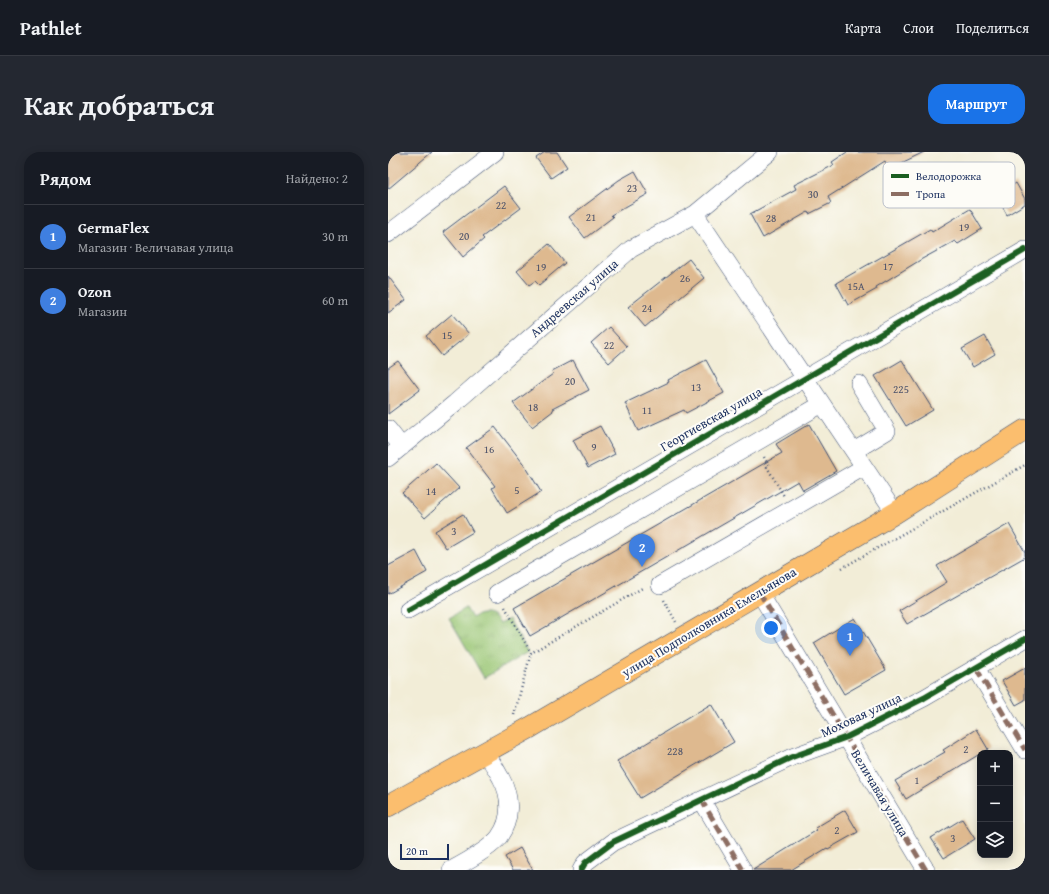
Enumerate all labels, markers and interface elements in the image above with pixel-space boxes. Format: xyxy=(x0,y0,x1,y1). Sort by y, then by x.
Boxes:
text: Pathlet xyxy=(20,14,82,42)
text: Карта xyxy=(845,18,881,38)
text: Слои xyxy=(903,18,934,38)
text: Поделиться xyxy=(956,18,1029,38)
text: Как добраться xyxy=(24,84,214,125)
button: Маршрут xyxy=(928,84,1025,124)
legend xyxy=(883,162,1015,208)
text: Рядом xyxy=(40,166,91,191)
text: Велодорожка xyxy=(916,168,982,184)
text: Найдено: 2 xyxy=(286,169,348,188)
house number: 23 xyxy=(627,180,637,196)
house number: 30 xyxy=(808,186,818,202)
text: Тропа xyxy=(916,186,946,202)
house number: 22 xyxy=(496,197,506,213)
house number: 21 xyxy=(586,209,596,225)
house number: 28 xyxy=(766,210,776,226)
text: GermaFlex xyxy=(78,217,149,238)
house number: 19 xyxy=(959,219,969,235)
text: 1 xyxy=(50,227,56,246)
text: 30 m xyxy=(322,227,348,246)
house number: 20 xyxy=(459,228,469,244)
text: Магазин · Величавая улица xyxy=(78,238,233,257)
street label: Андреевская улица xyxy=(526,254,623,342)
house number: 17 xyxy=(883,258,893,274)
house number: 19 xyxy=(536,259,546,275)
house number: 26 xyxy=(680,270,690,286)
house number: 15А xyxy=(847,278,865,294)
text: Ozon xyxy=(78,281,111,302)
text: 2 xyxy=(50,291,56,310)
text: 60 m xyxy=(322,291,348,310)
house number: 24 xyxy=(642,300,652,316)
text: Магазин xyxy=(78,302,127,321)
house number: 15 xyxy=(442,327,452,343)
house number: 22 xyxy=(604,337,614,353)
house number: 20 xyxy=(565,373,575,389)
house number: 13 xyxy=(691,379,701,395)
house number: 225 xyxy=(893,381,909,397)
street label: Георгиевская улица xyxy=(656,382,766,456)
house number: 18 xyxy=(528,399,538,415)
house number: 11 xyxy=(642,402,652,418)
house number: 9 xyxy=(591,439,597,455)
house number: 16 xyxy=(484,441,494,457)
house number: 5 xyxy=(514,482,520,498)
house number: 14 xyxy=(426,483,436,499)
house number: 3 xyxy=(451,523,457,539)
pin: 2 xyxy=(629,534,655,567)
street label: улица Подполковника Емельянова xyxy=(617,562,801,682)
your location xyxy=(761,618,781,638)
pin: 1 xyxy=(837,623,863,656)
street label: Моховая улица xyxy=(817,688,905,742)
house number: 2 xyxy=(963,741,969,757)
house number: 228 xyxy=(667,743,683,759)
street label: Величавая улица xyxy=(846,746,914,841)
map controls xyxy=(977,750,1013,858)
button: + xyxy=(977,750,1013,786)
house number: 1 xyxy=(914,772,920,788)
button: − xyxy=(977,786,1013,822)
house number: 2 xyxy=(834,822,840,838)
button: layers xyxy=(977,822,1013,858)
house number: 3 xyxy=(950,830,956,846)
scale bar xyxy=(400,842,449,861)
text: 20 m xyxy=(406,843,428,859)

